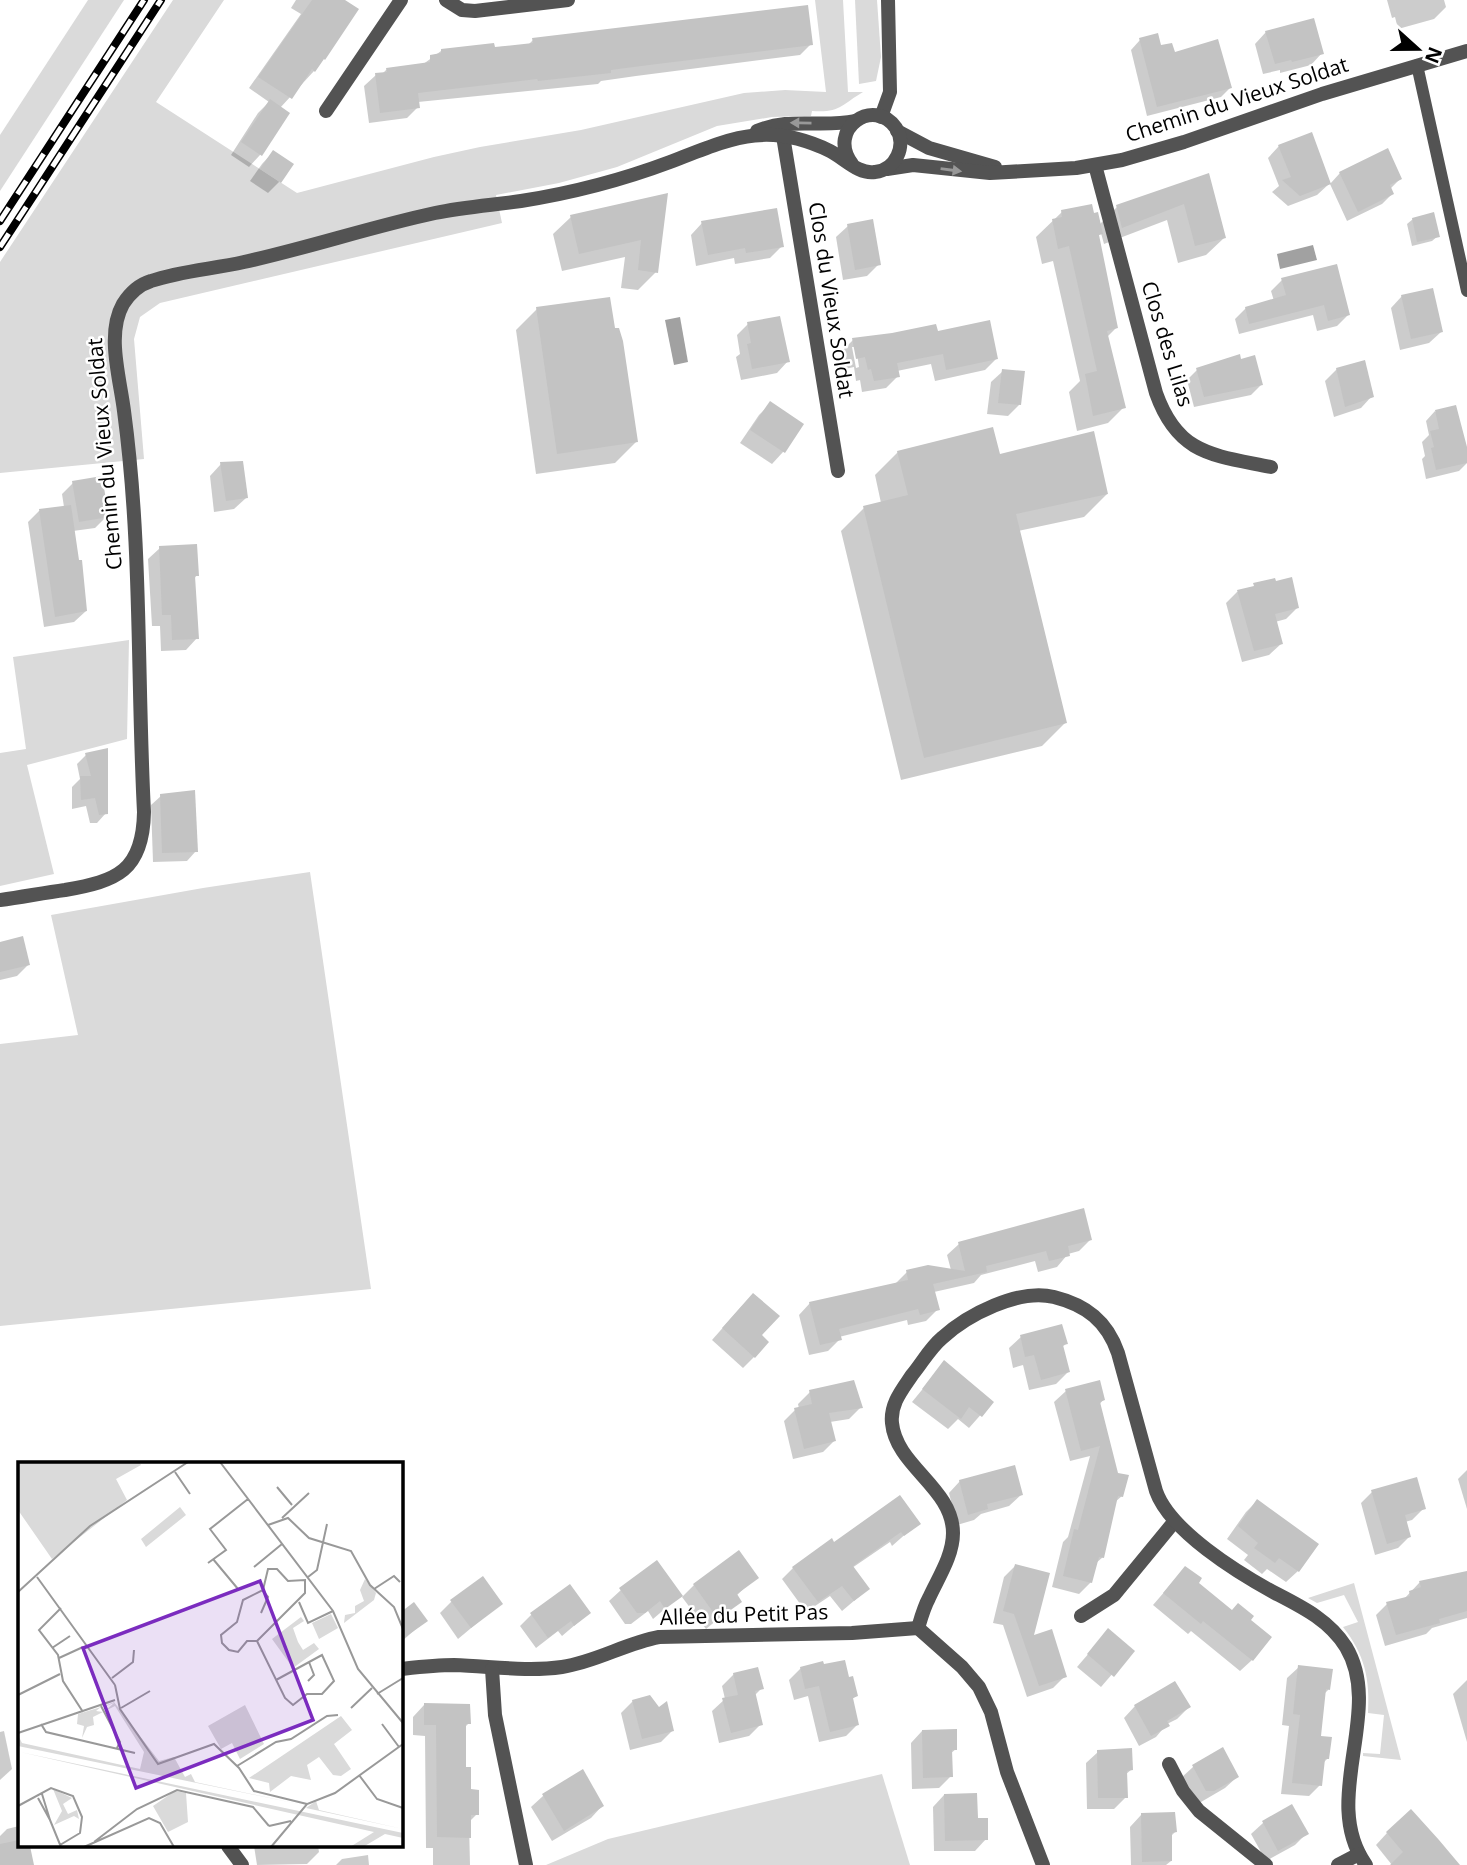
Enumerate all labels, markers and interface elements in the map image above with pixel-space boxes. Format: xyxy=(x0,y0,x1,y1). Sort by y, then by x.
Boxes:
north arrow xyxy=(1383,14,1453,84)
text: N xyxy=(1419,43,1449,67)
street label: Chemin du Vieux Soldat xyxy=(1122,50,1352,148)
one-way arrow xyxy=(790,117,812,129)
one-way arrow xyxy=(940,164,962,175)
street label: Clos du Vieux Soldat xyxy=(803,200,861,400)
street label: Clos des Lilas xyxy=(1136,277,1200,410)
street label: Chemin du Vieux Soldat xyxy=(80,337,128,571)
inset map xyxy=(18,1462,402,1848)
street label: Allée du Petit Pas xyxy=(659,1597,829,1631)

